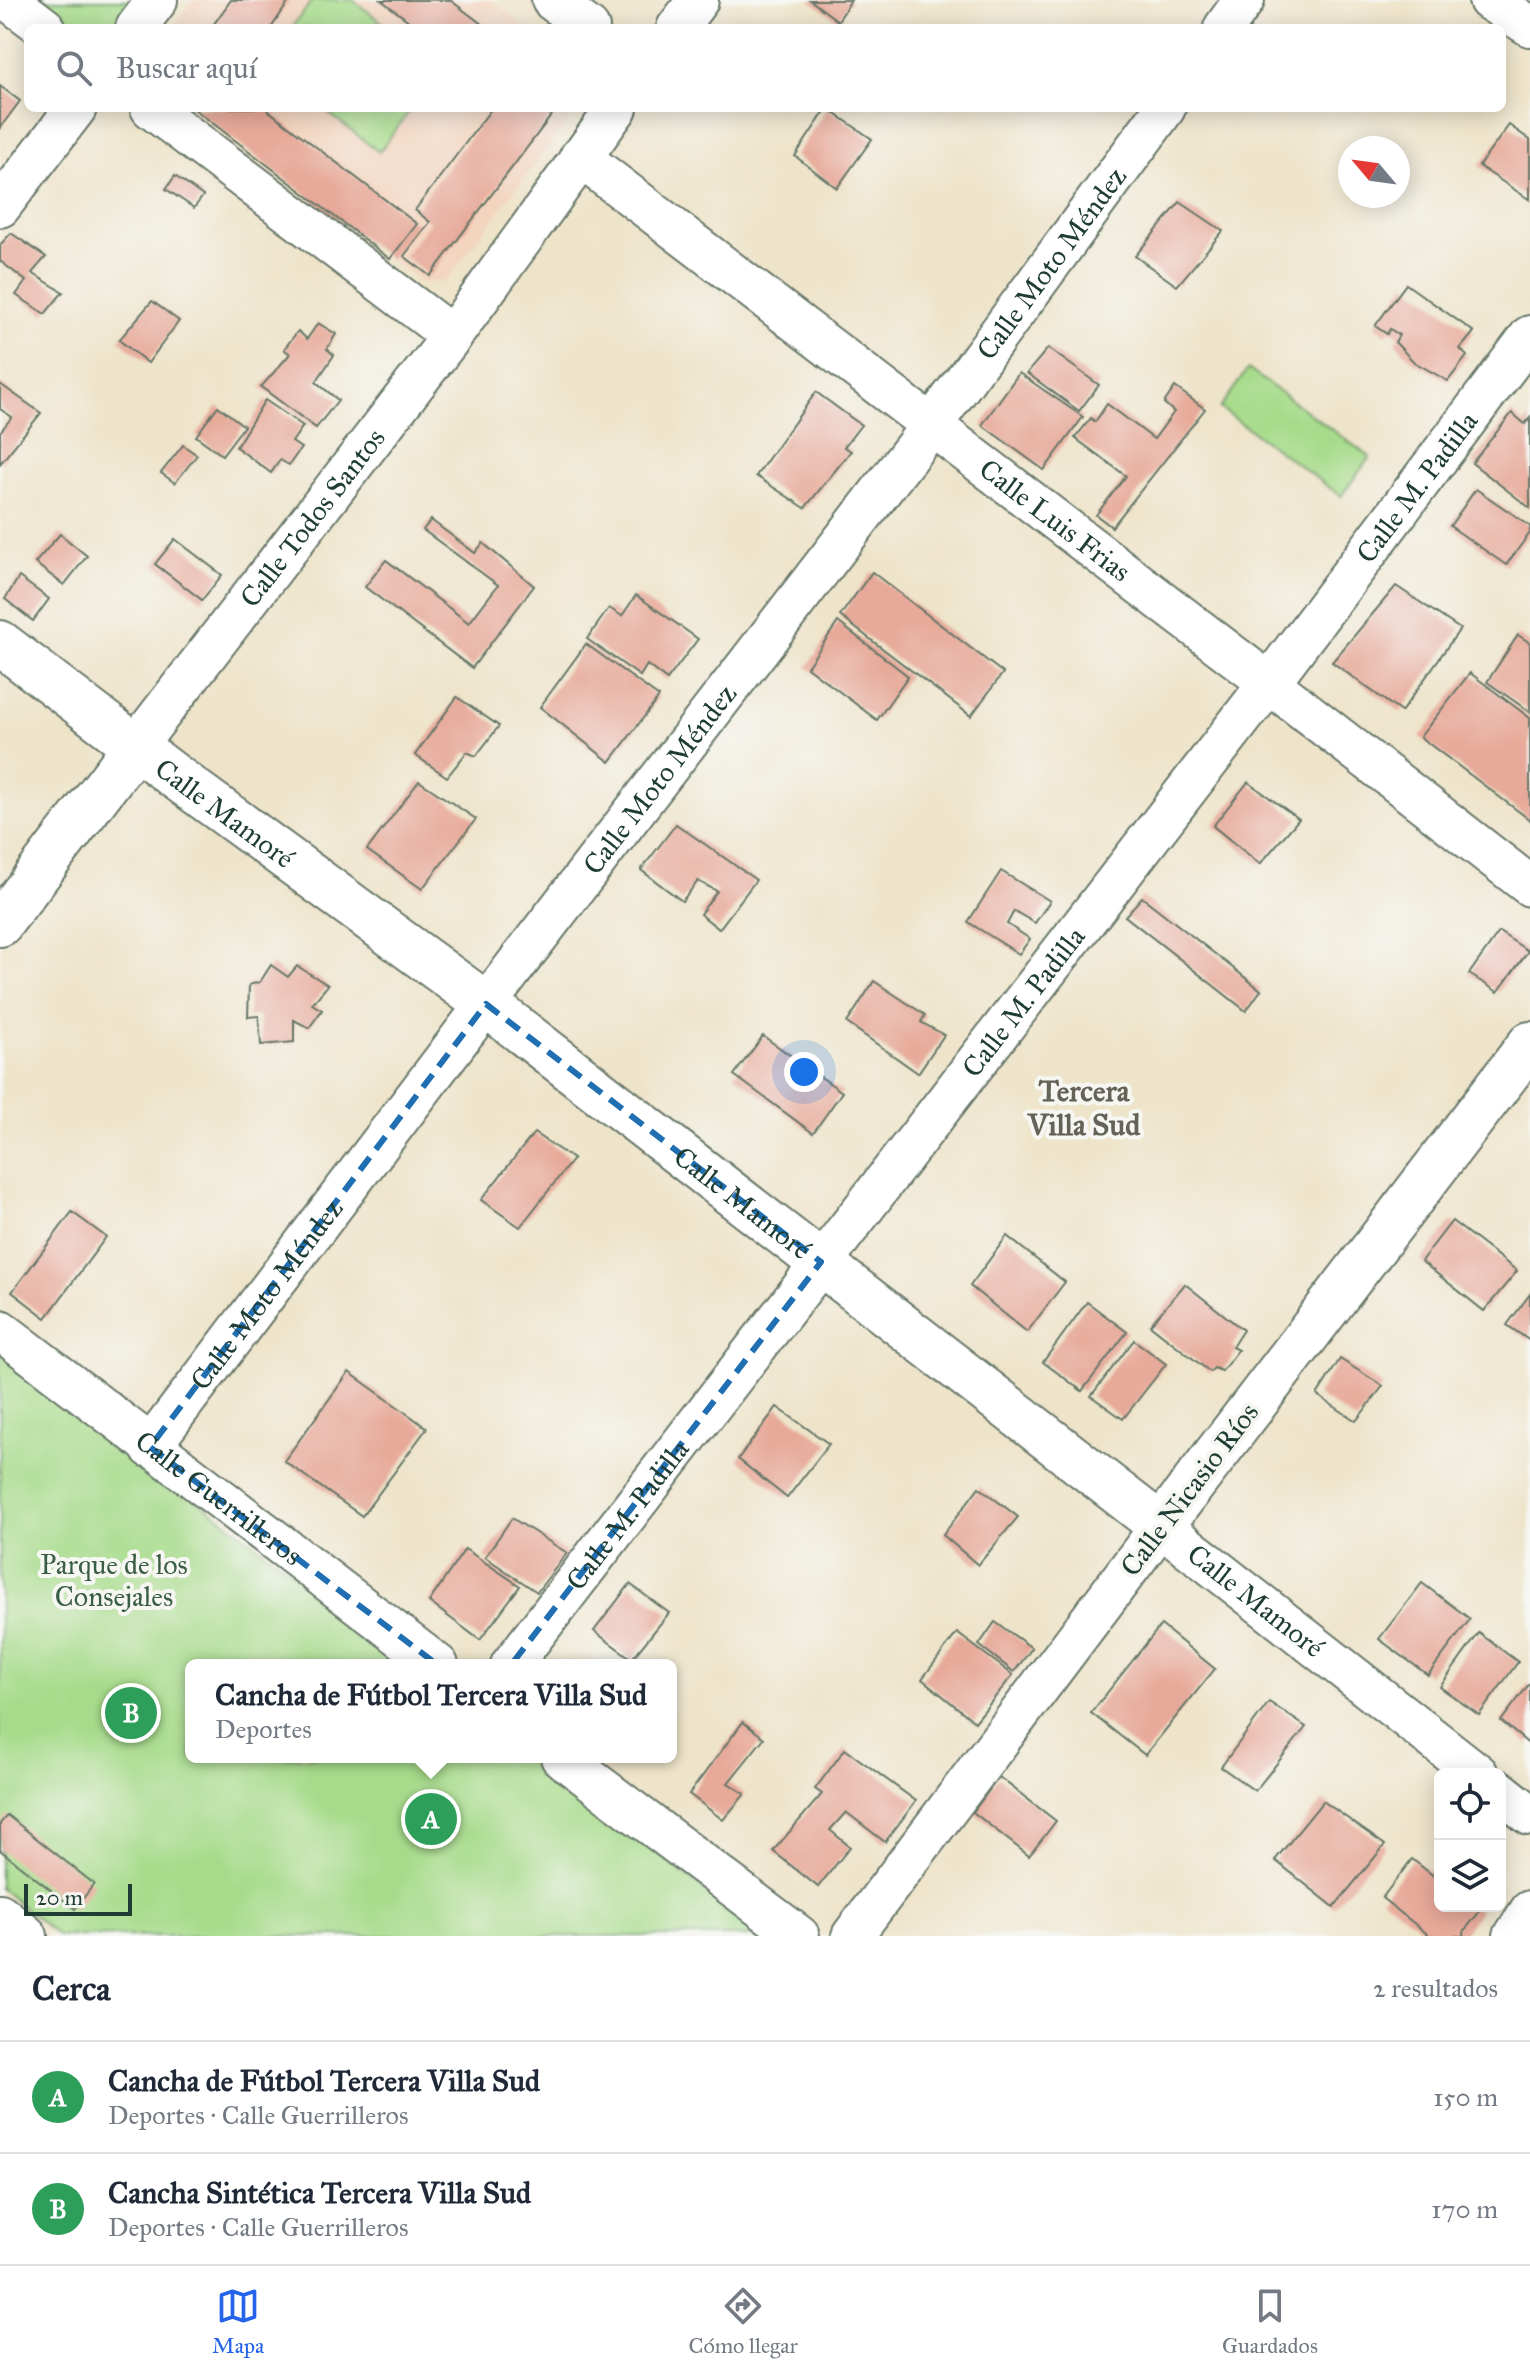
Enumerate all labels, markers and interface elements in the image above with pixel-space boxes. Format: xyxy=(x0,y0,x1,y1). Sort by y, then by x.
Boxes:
search box xyxy=(24,24,1506,112)
icon: search xyxy=(52,46,96,90)
text: Buscar aquí xyxy=(116,50,257,86)
north arrow xyxy=(1338,136,1410,208)
street label: Calle Moto Méndez xyxy=(969,160,1134,367)
street label: Calle M. Padilla xyxy=(1349,404,1485,570)
street label: Calle Todos Santos xyxy=(232,421,393,614)
street label: Calle Luis Frias xyxy=(972,451,1138,589)
street label: Calle Moto Méndez xyxy=(575,677,744,881)
street label: Calle Mamoré xyxy=(148,751,301,876)
street label: Calle M. Padilla xyxy=(954,920,1093,1084)
your location xyxy=(784,1052,824,1092)
district label: Tercera Villa Sud xyxy=(1027,1073,1141,1143)
street label: Calle Mamoré xyxy=(667,1139,818,1267)
street label: Calle Moto Méndez xyxy=(183,1192,350,1397)
street label: Calle Nicasio Ríos xyxy=(1113,1396,1266,1583)
street label: Calle Guerrilleros xyxy=(128,1423,309,1573)
street label: Calle M. Padilla xyxy=(558,1433,697,1597)
street label: Calle Mamoré xyxy=(1180,1536,1331,1665)
park label: Parque de los Consejales xyxy=(40,1547,188,1614)
popup xyxy=(185,1659,677,1763)
text: Cancha de Fútbol Tercera Villa Sud xyxy=(215,1677,647,1713)
pin: B xyxy=(105,1683,157,1743)
text: Deportes xyxy=(215,1713,312,1745)
map controls xyxy=(1434,1768,1506,1912)
button: locate xyxy=(1434,1768,1506,1840)
pin: A xyxy=(405,1789,457,1849)
button: layers xyxy=(1434,1840,1506,1912)
scale bar xyxy=(24,1880,132,1916)
text: 20 m xyxy=(36,1884,83,1911)
text: Cerca xyxy=(32,1968,111,2009)
text: 2 resultados xyxy=(1373,1972,1498,2004)
text: Cancha de Fútbol Tercera Villa Sud xyxy=(108,2063,540,2099)
text: A xyxy=(49,2081,67,2113)
text: 150 m xyxy=(1433,2081,1498,2113)
text: Deportes · Calle Guerrilleros xyxy=(108,2099,408,2131)
text: Cancha Sintética Tercera Villa Sud xyxy=(108,2175,531,2211)
text: B xyxy=(49,2193,67,2225)
text: 170 m xyxy=(1431,2193,1498,2225)
text: Deportes · Calle Guerrilleros xyxy=(108,2211,408,2243)
tab: Mapa xyxy=(212,2284,264,2359)
tab: Cómo llegar xyxy=(688,2284,798,2359)
tab: Guardados xyxy=(1222,2284,1318,2359)

